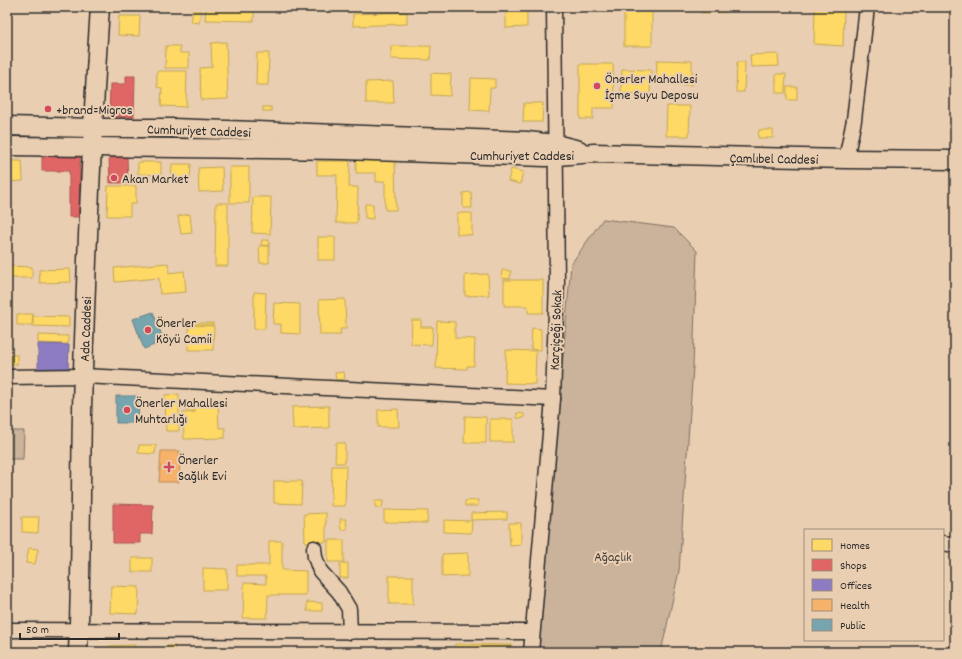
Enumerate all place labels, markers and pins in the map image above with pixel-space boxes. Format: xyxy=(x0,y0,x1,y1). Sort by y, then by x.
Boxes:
place label: Önerler Mahallesi İçme Suyu Deposu xyxy=(605,70,699,106)
marker: Önerler Mahallesi İçme Suyu Deposu xyxy=(592,81,602,91)
place label: +brand=Migros xyxy=(56,101,133,121)
marker: +brand=Migros xyxy=(43,104,53,114)
place label: Akan Market xyxy=(122,170,189,190)
marker: Akan Market xyxy=(109,173,119,183)
place label: Önerler Köyü Camii xyxy=(156,314,212,350)
marker: Önerler Köyü Camii xyxy=(143,325,153,335)
place label: Önerler Mahallesi Muhtarlığı xyxy=(135,394,228,430)
marker: Önerler Mahallesi Muhtarlığı xyxy=(122,405,132,415)
place label: Önerler Sağlık Evi xyxy=(178,451,227,487)
marker: Önerler Sağlık Evi xyxy=(163,461,175,473)

